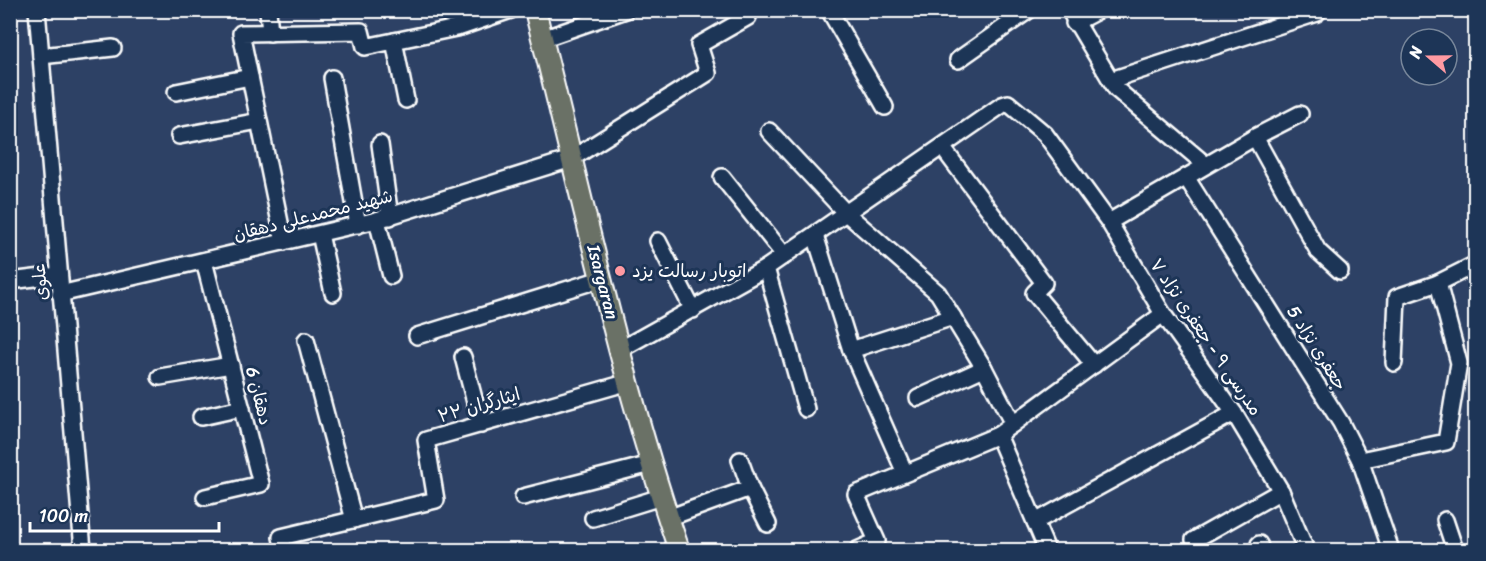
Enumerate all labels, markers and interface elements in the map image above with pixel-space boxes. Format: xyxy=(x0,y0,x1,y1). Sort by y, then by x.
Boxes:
north arrow xyxy=(1399,27,1459,87)
text: N xyxy=(1400,41,1431,63)
street label: شهید محمدعلی دهقان xyxy=(230,180,396,250)
street label: Isargaran xyxy=(577,240,628,323)
street label: مدرسی ۹ - جعفری نژاد ۷ xyxy=(1141,251,1271,423)
place label: اتوبار رسالت یزد xyxy=(632,255,746,287)
street label: علوی xyxy=(22,262,58,302)
marker: اتوبار رسالت یزد xyxy=(613,264,627,278)
street label: جعفری نژاد 5 xyxy=(1278,299,1356,397)
street label: دهقان 6 xyxy=(236,363,282,429)
street label: ایثارگران ۲۲ xyxy=(434,378,524,432)
scale bar xyxy=(30,495,219,533)
text: 100 m xyxy=(39,500,88,532)

